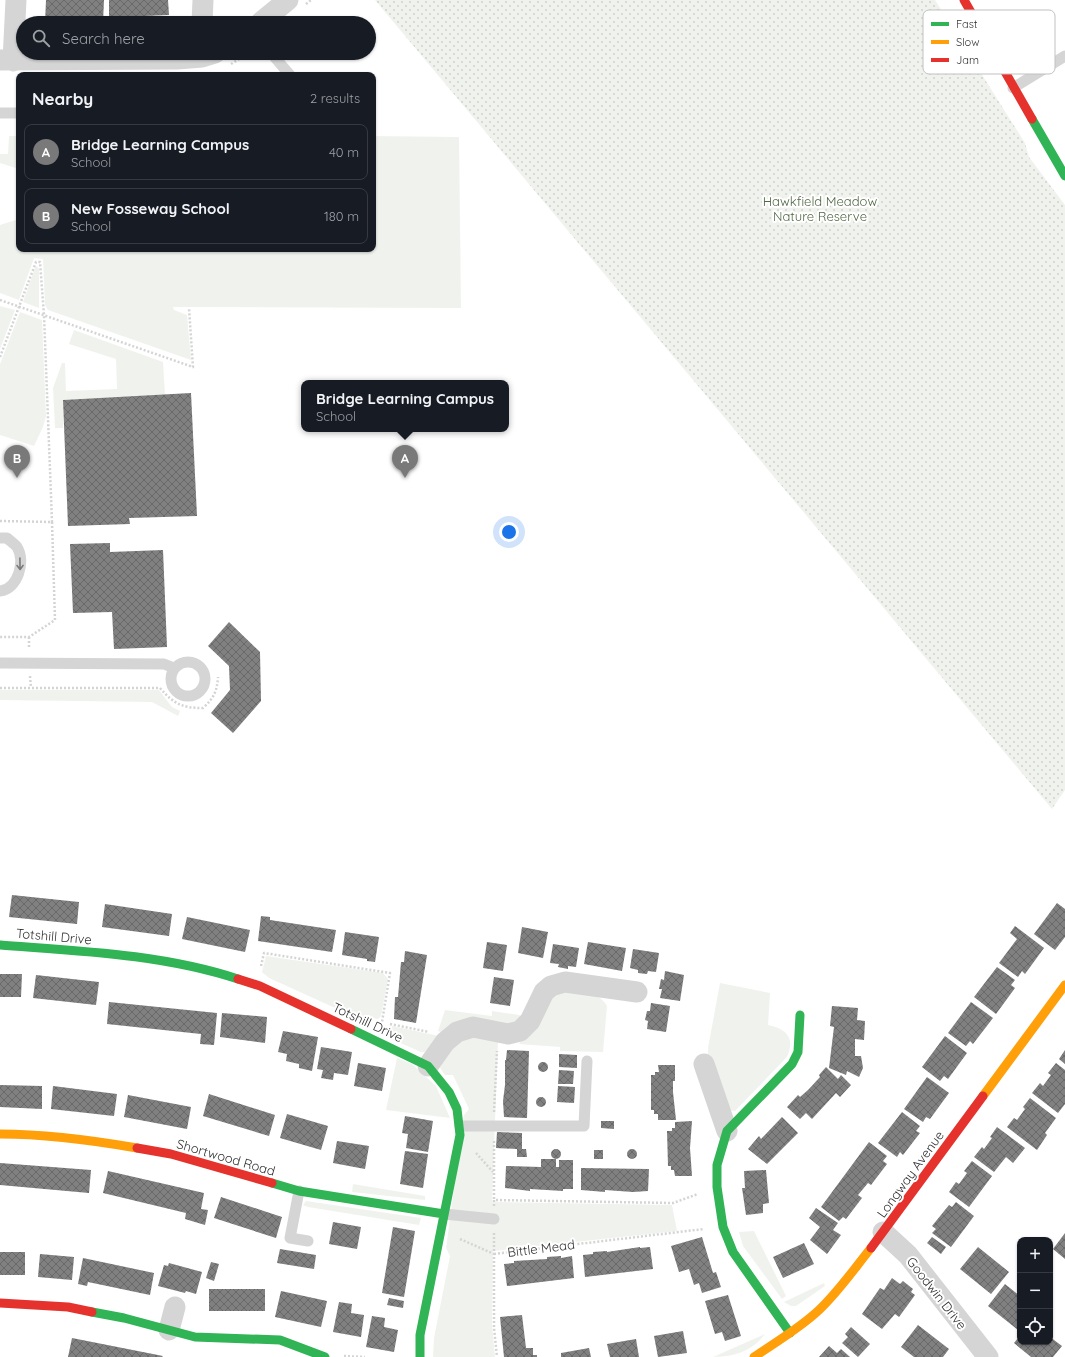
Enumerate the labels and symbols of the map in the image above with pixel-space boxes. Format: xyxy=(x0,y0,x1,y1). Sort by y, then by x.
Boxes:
legend xyxy=(923,10,1055,74)
text: Fast xyxy=(956,17,978,31)
text: Slow xyxy=(956,35,980,49)
text: Jam xyxy=(956,53,979,67)
park label: Hawkfield Meadow Nature Reserve xyxy=(763,193,877,224)
pin: B xyxy=(4,445,30,478)
pin: A xyxy=(392,445,418,478)
your location xyxy=(499,522,519,542)
one-way arrow xyxy=(16,557,24,570)
street label: Totshill Drive xyxy=(15,925,93,947)
street label: Totshill Drive xyxy=(330,999,406,1045)
street label: Longway Avenue xyxy=(873,1127,947,1221)
street label: Shortwood Road xyxy=(175,1135,277,1179)
street label: Bittle Mead xyxy=(506,1236,576,1260)
street label: Goodwin Drive xyxy=(904,1254,970,1332)

